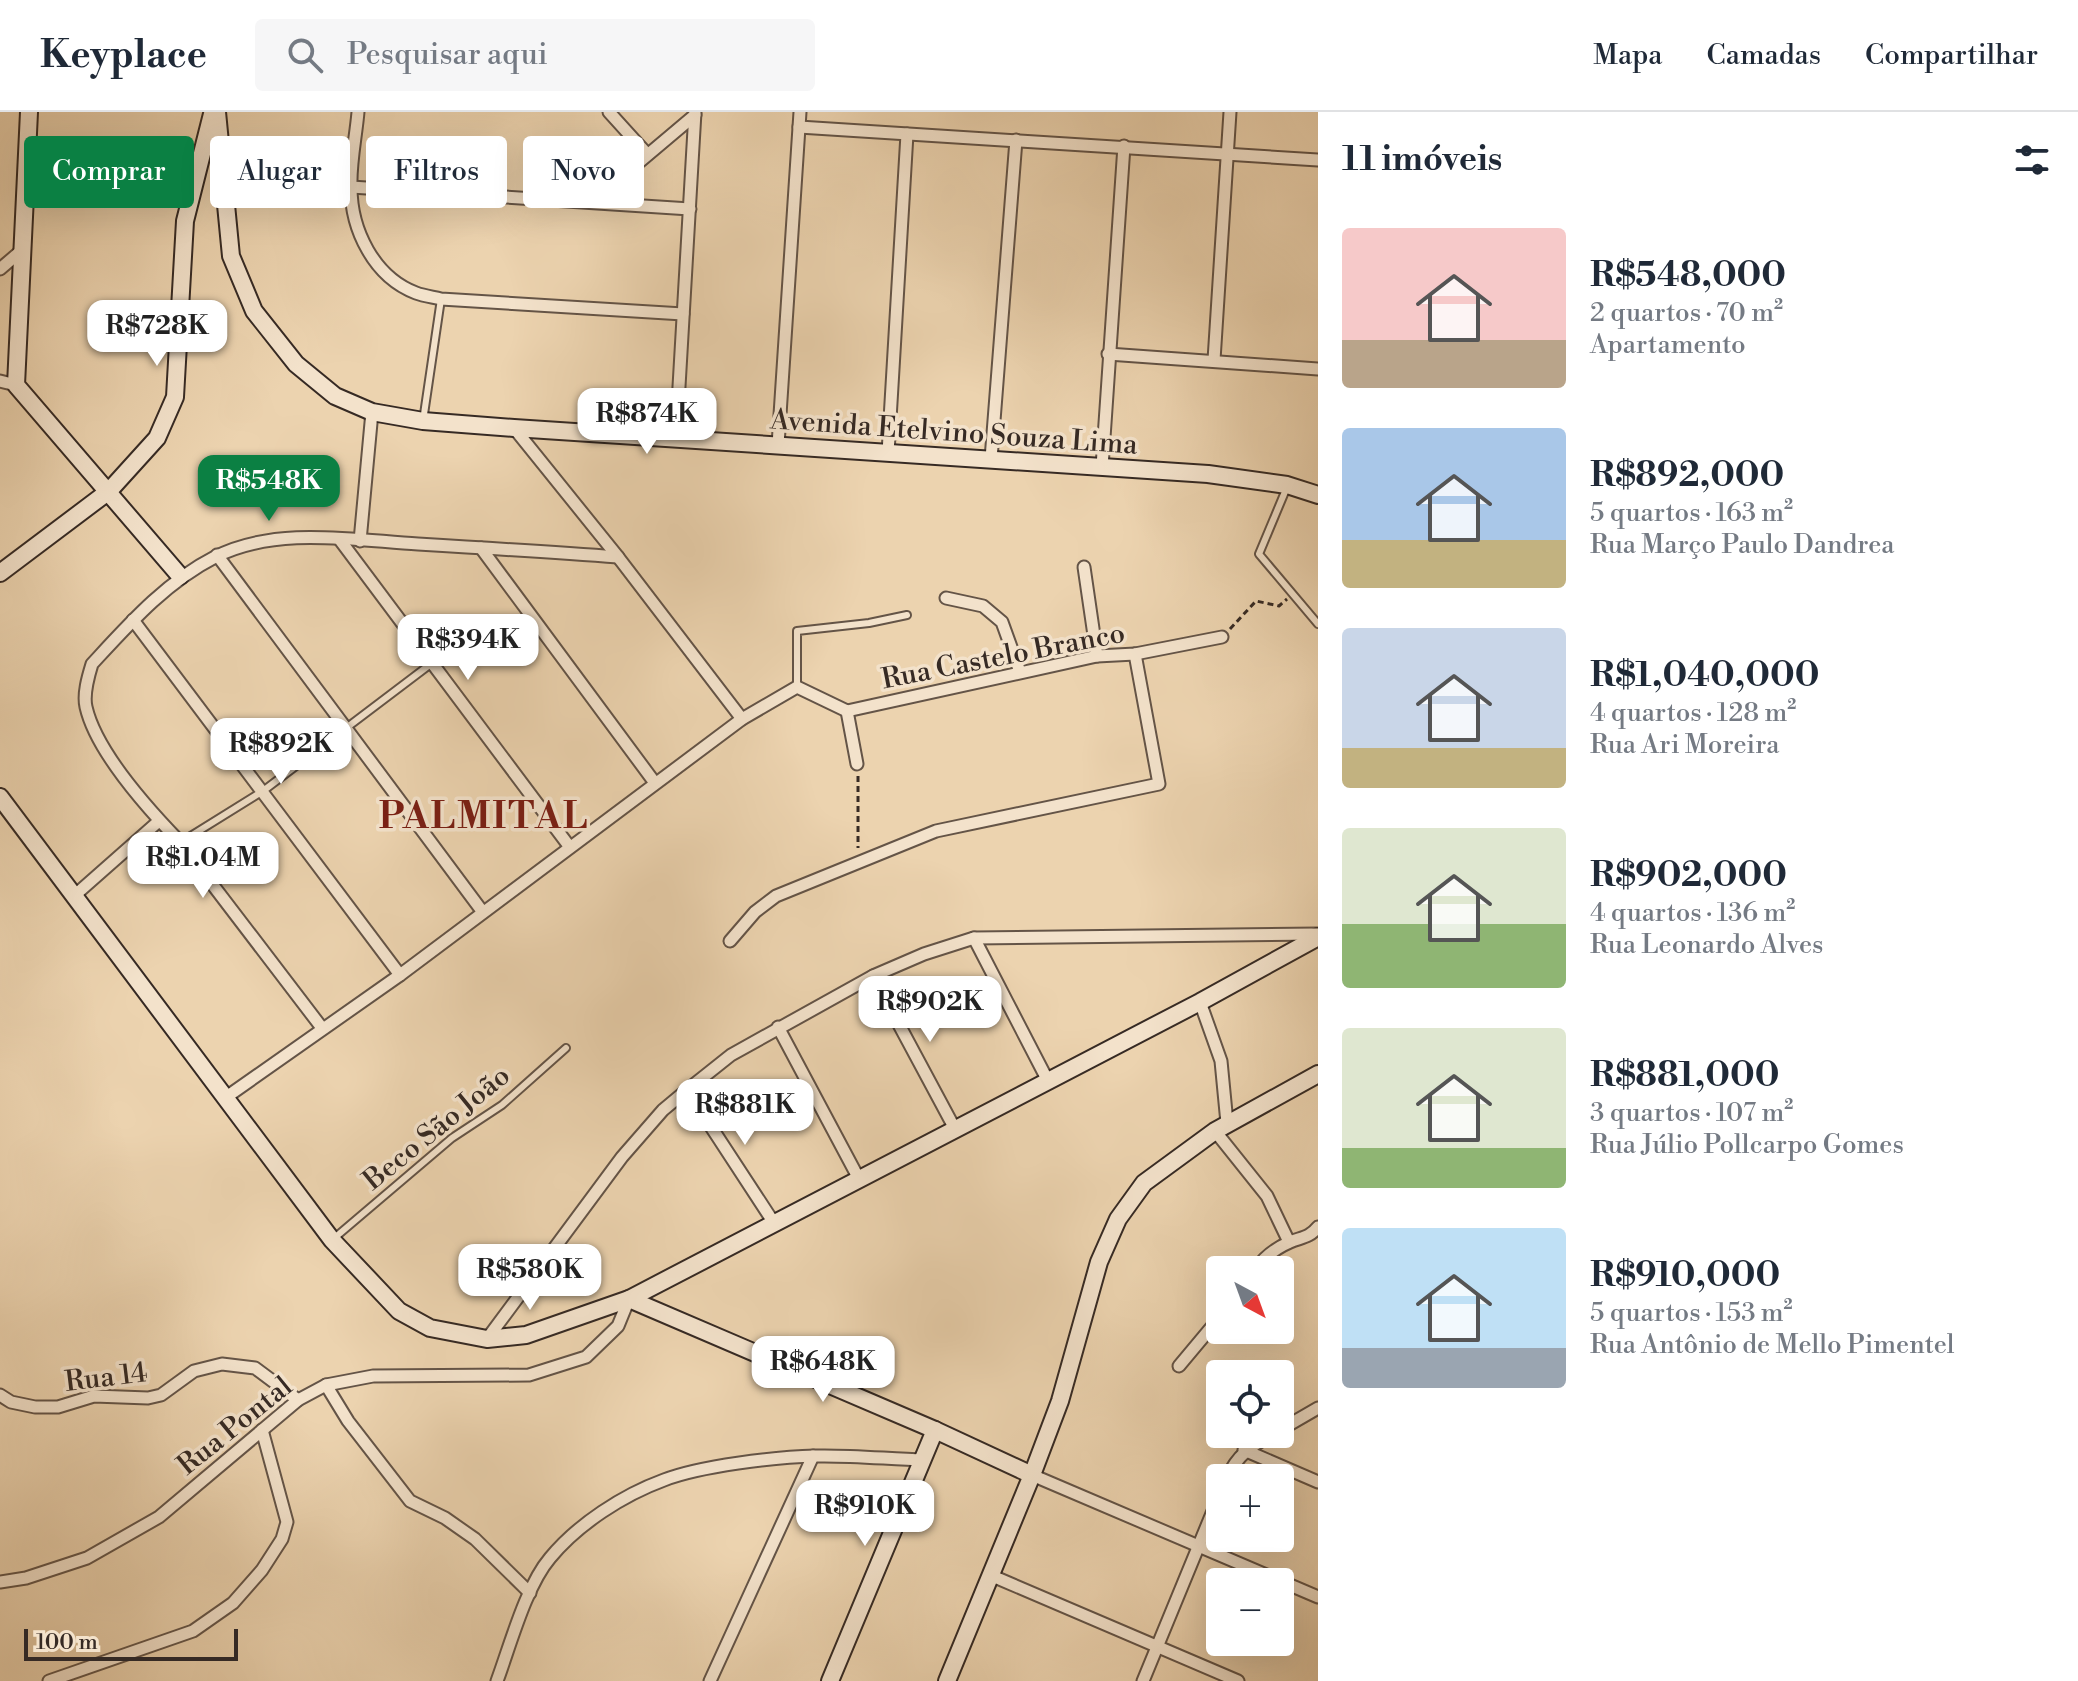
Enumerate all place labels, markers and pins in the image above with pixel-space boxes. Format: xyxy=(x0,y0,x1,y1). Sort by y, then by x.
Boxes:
pin: R$728K xyxy=(92,300,222,368)
pin: R$874K xyxy=(582,388,712,456)
pin: R$548K xyxy=(204,455,334,523)
pin: R$394K xyxy=(403,614,533,682)
pin: R$892K xyxy=(216,718,346,786)
pin: R$1.04M xyxy=(129,832,277,900)
pin: R$902K xyxy=(865,976,995,1044)
pin: R$881K xyxy=(680,1079,810,1147)
pin: R$580K xyxy=(465,1244,595,1312)
pin: R$648K xyxy=(758,1336,888,1404)
pin: R$910K xyxy=(800,1480,930,1548)

